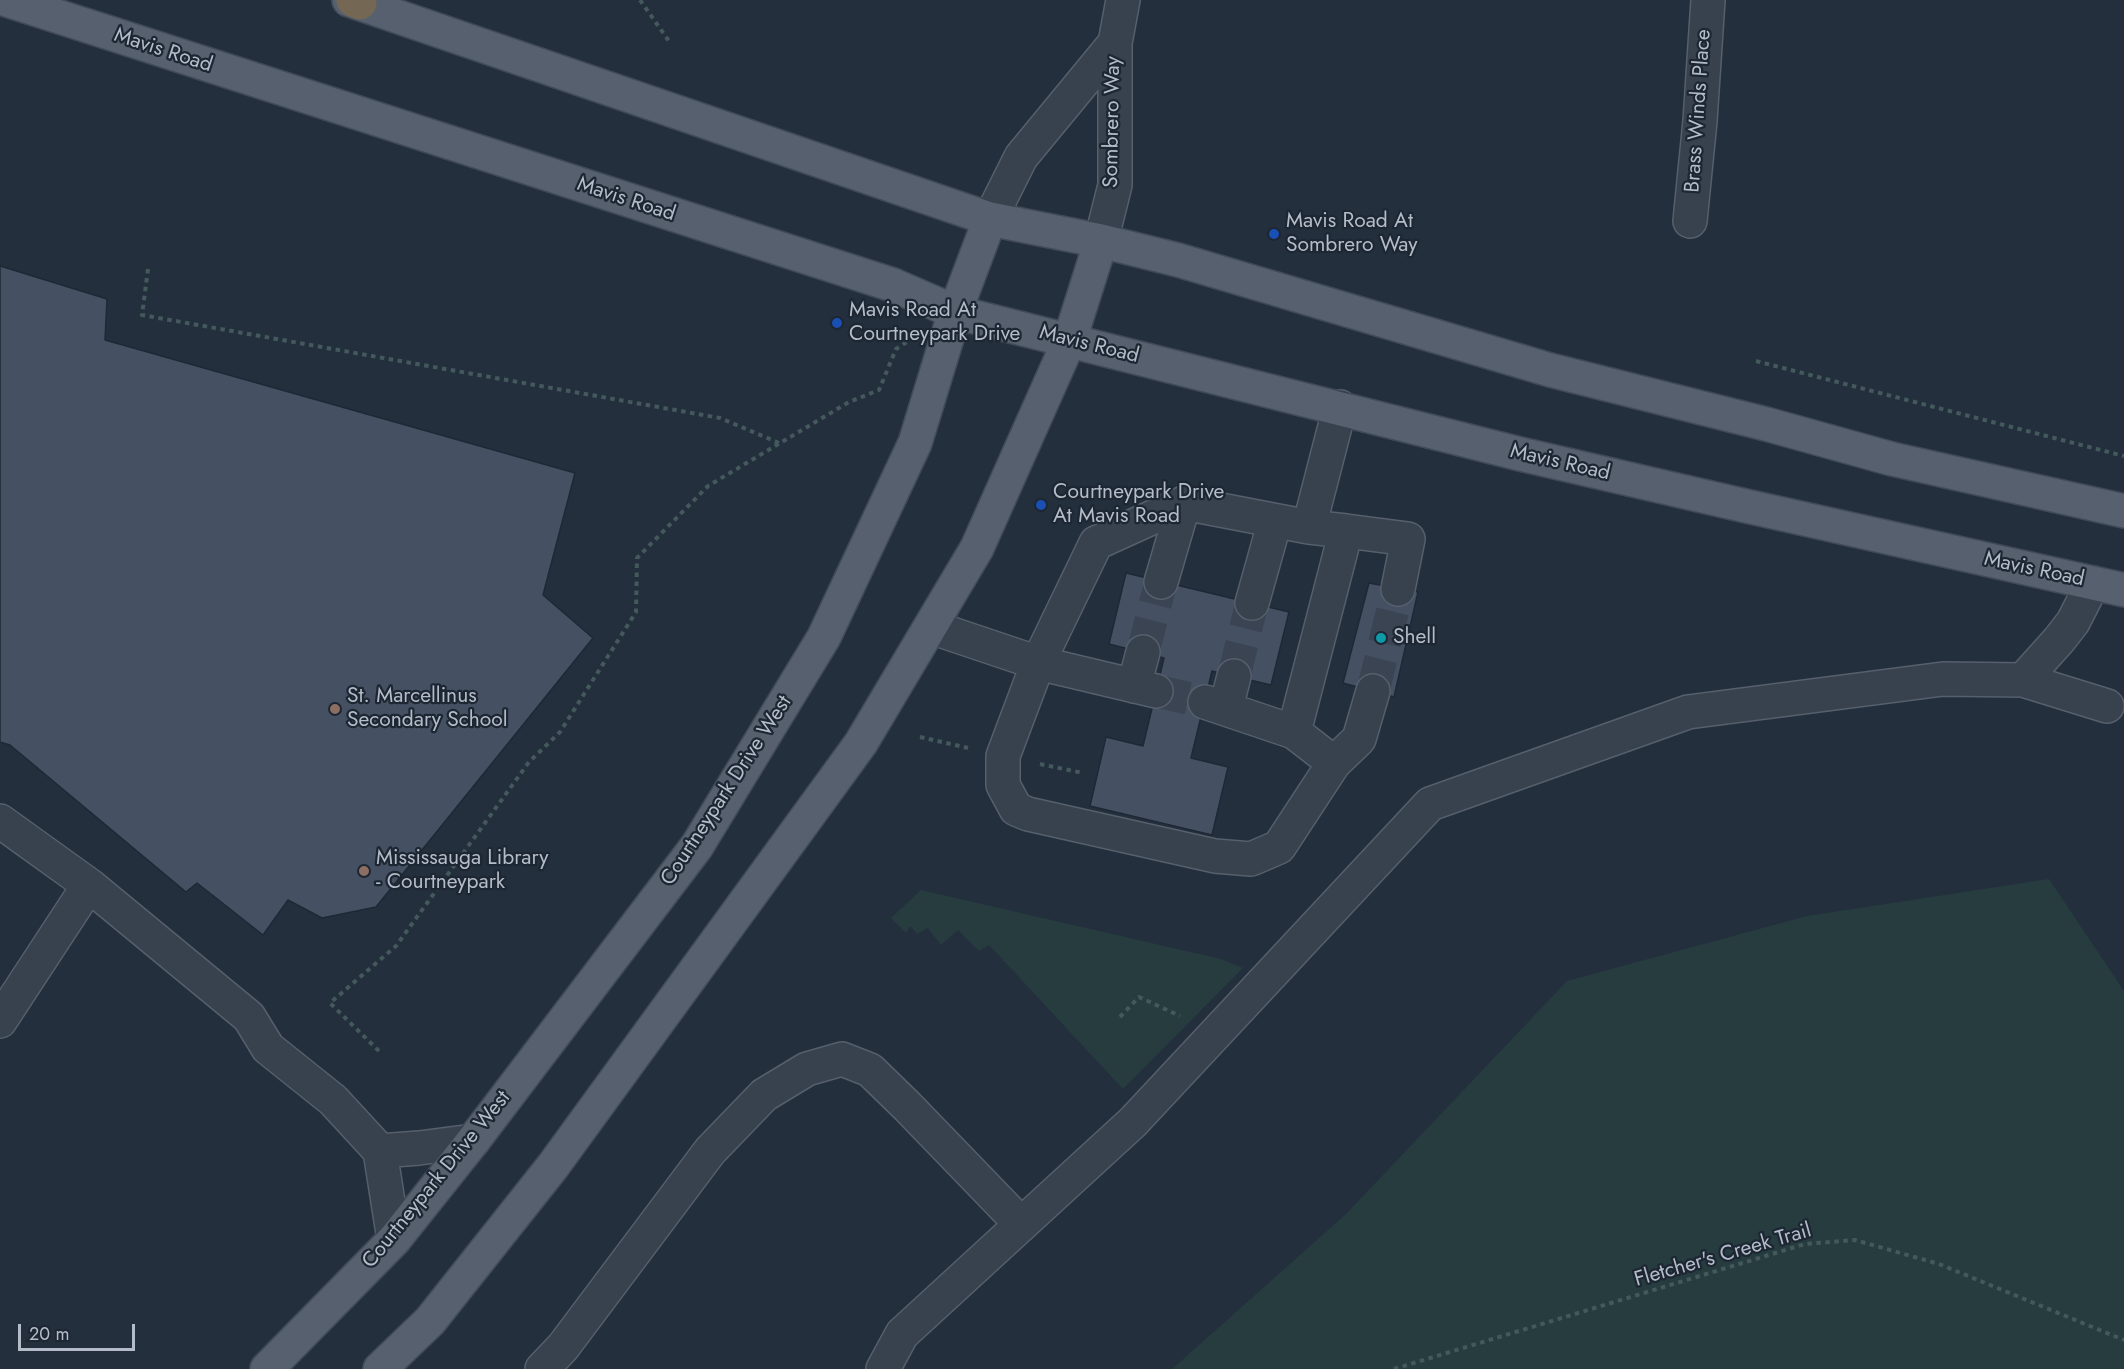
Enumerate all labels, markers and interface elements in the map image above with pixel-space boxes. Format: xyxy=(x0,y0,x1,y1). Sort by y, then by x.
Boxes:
street label: Mavis Road xyxy=(111,23,215,79)
street label: Brass Winds Place xyxy=(1681,29,1717,193)
street label: Sombrero Way xyxy=(1099,56,1127,188)
street label: Mavis Road xyxy=(574,172,678,228)
place label: Mavis Road At Sombrero Way xyxy=(1286,209,1418,259)
marker: Mavis Road At Sombrero Way xyxy=(1267,227,1281,241)
place label: Mavis Road At Courtneypark Drive xyxy=(849,298,1020,348)
marker: Mavis Road At Courtneypark Drive xyxy=(830,316,844,330)
street label: Mavis Road xyxy=(1037,320,1141,370)
street label: Mavis Road xyxy=(1508,439,1612,487)
place label: Courtneypark Drive At Mavis Road xyxy=(1053,480,1224,530)
marker: Courtneypark Drive At Mavis Road xyxy=(1034,498,1048,512)
street label: Mavis Road xyxy=(1982,547,2086,593)
place label: Shell xyxy=(1393,625,1436,651)
marker: Shell xyxy=(1374,631,1388,645)
place label: St. Marcellinus Secondary School xyxy=(347,684,508,734)
street label: Courtneypark Drive West xyxy=(656,691,798,891)
marker: St. Marcellinus Secondary School xyxy=(328,702,342,716)
place label: Mississauga Library - Courtneypark xyxy=(376,846,549,896)
marker: Mississauga Library - Courtneypark xyxy=(357,864,371,878)
street label: Courtneypark Drive West xyxy=(358,1086,516,1274)
street label: Fletcher's Creek Trail xyxy=(1632,1219,1814,1293)
scale bar xyxy=(21,1312,138,1350)
text: 20 m xyxy=(29,1321,69,1347)

